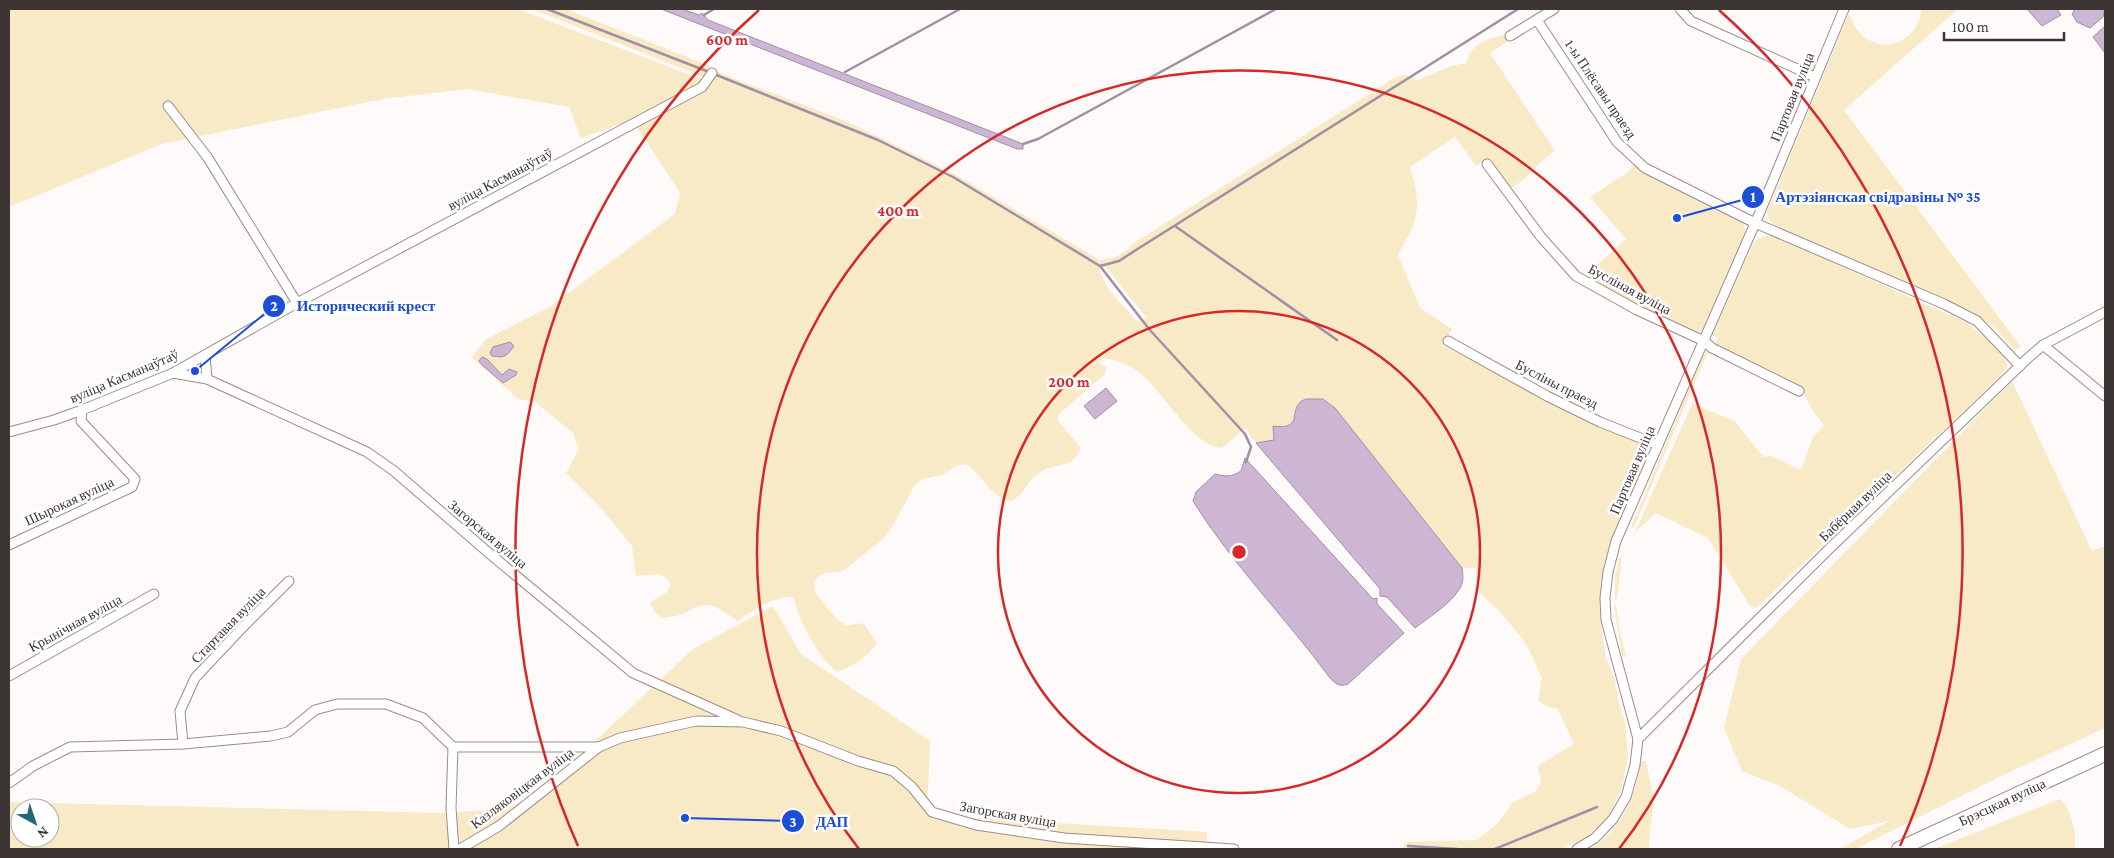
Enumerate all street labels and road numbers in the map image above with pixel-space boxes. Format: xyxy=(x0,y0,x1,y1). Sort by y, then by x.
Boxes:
street label: 1-ы Плёсавы праезд xyxy=(1562,37,1640,141)
street label: Партовая вуліца xyxy=(1767,49,1817,144)
street label: вуліца Касманаўтаў xyxy=(445,145,555,213)
street label: Бусліная вуліца xyxy=(1586,260,1675,318)
street label: вуліца Касманаўтаў xyxy=(67,346,181,406)
street label: Бусліны праезд xyxy=(1513,356,1601,412)
street label: Партовая вуліца xyxy=(1606,422,1658,517)
street label: Бабёрная вуліца xyxy=(1815,467,1895,545)
street label: Шырокая вуліца xyxy=(22,473,117,529)
street label: Загорская вуліца xyxy=(445,496,531,572)
street label: Стартавая вуліца xyxy=(188,583,269,666)
street label: Крынічная вуліца xyxy=(26,590,125,655)
street label: Казляковіцкая вуліца xyxy=(468,744,577,832)
street label: Брэсцкая вуліца xyxy=(1956,775,2049,829)
street label: Загорская вуліца xyxy=(958,798,1058,831)

